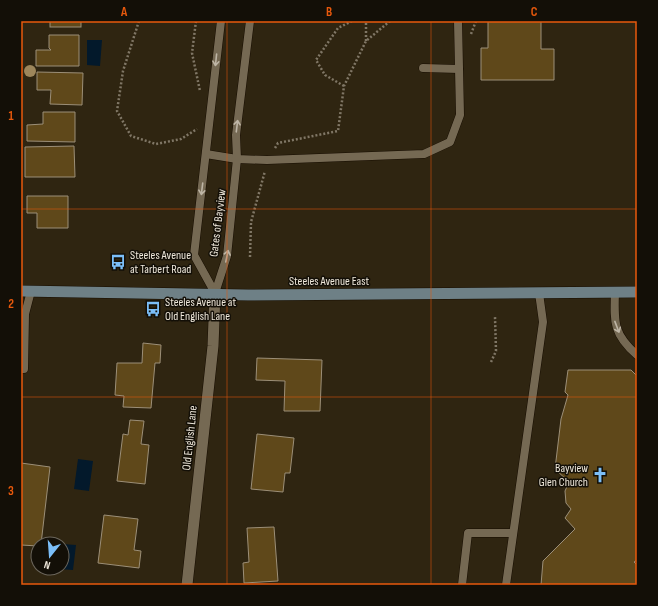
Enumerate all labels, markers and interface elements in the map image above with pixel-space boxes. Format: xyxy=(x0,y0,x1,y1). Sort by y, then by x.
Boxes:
text: A xyxy=(120,4,128,20)
text: B xyxy=(326,4,332,20)
text: C xyxy=(531,4,538,20)
one-way arrow xyxy=(213,53,220,66)
text: 1 xyxy=(8,108,14,124)
one-way arrow xyxy=(233,120,241,133)
one-way arrow xyxy=(198,182,206,195)
street label: Gates of Bayview xyxy=(206,188,230,258)
place label: Steeles Avenue at Tarbert Road xyxy=(130,248,191,277)
one-way arrow xyxy=(223,249,231,262)
bus stop icon: Steeles Avenue at Tarbert Road xyxy=(109,253,127,271)
street label: Steeles Avenue East xyxy=(289,274,369,289)
place label: Steeles Avenue at Old English Lane xyxy=(165,295,236,324)
text: 2 xyxy=(8,296,14,312)
bus stop icon: Steeles Avenue at Old English Lane xyxy=(144,300,162,318)
one-way arrow xyxy=(613,321,621,333)
street label: Old English Lane xyxy=(179,405,201,471)
place label: Bayview Glen Church xyxy=(539,461,588,490)
church icon: Bayview Glen Church xyxy=(591,466,609,484)
text: 3 xyxy=(8,483,14,499)
north arrow xyxy=(30,536,70,576)
text: N xyxy=(42,558,52,572)

